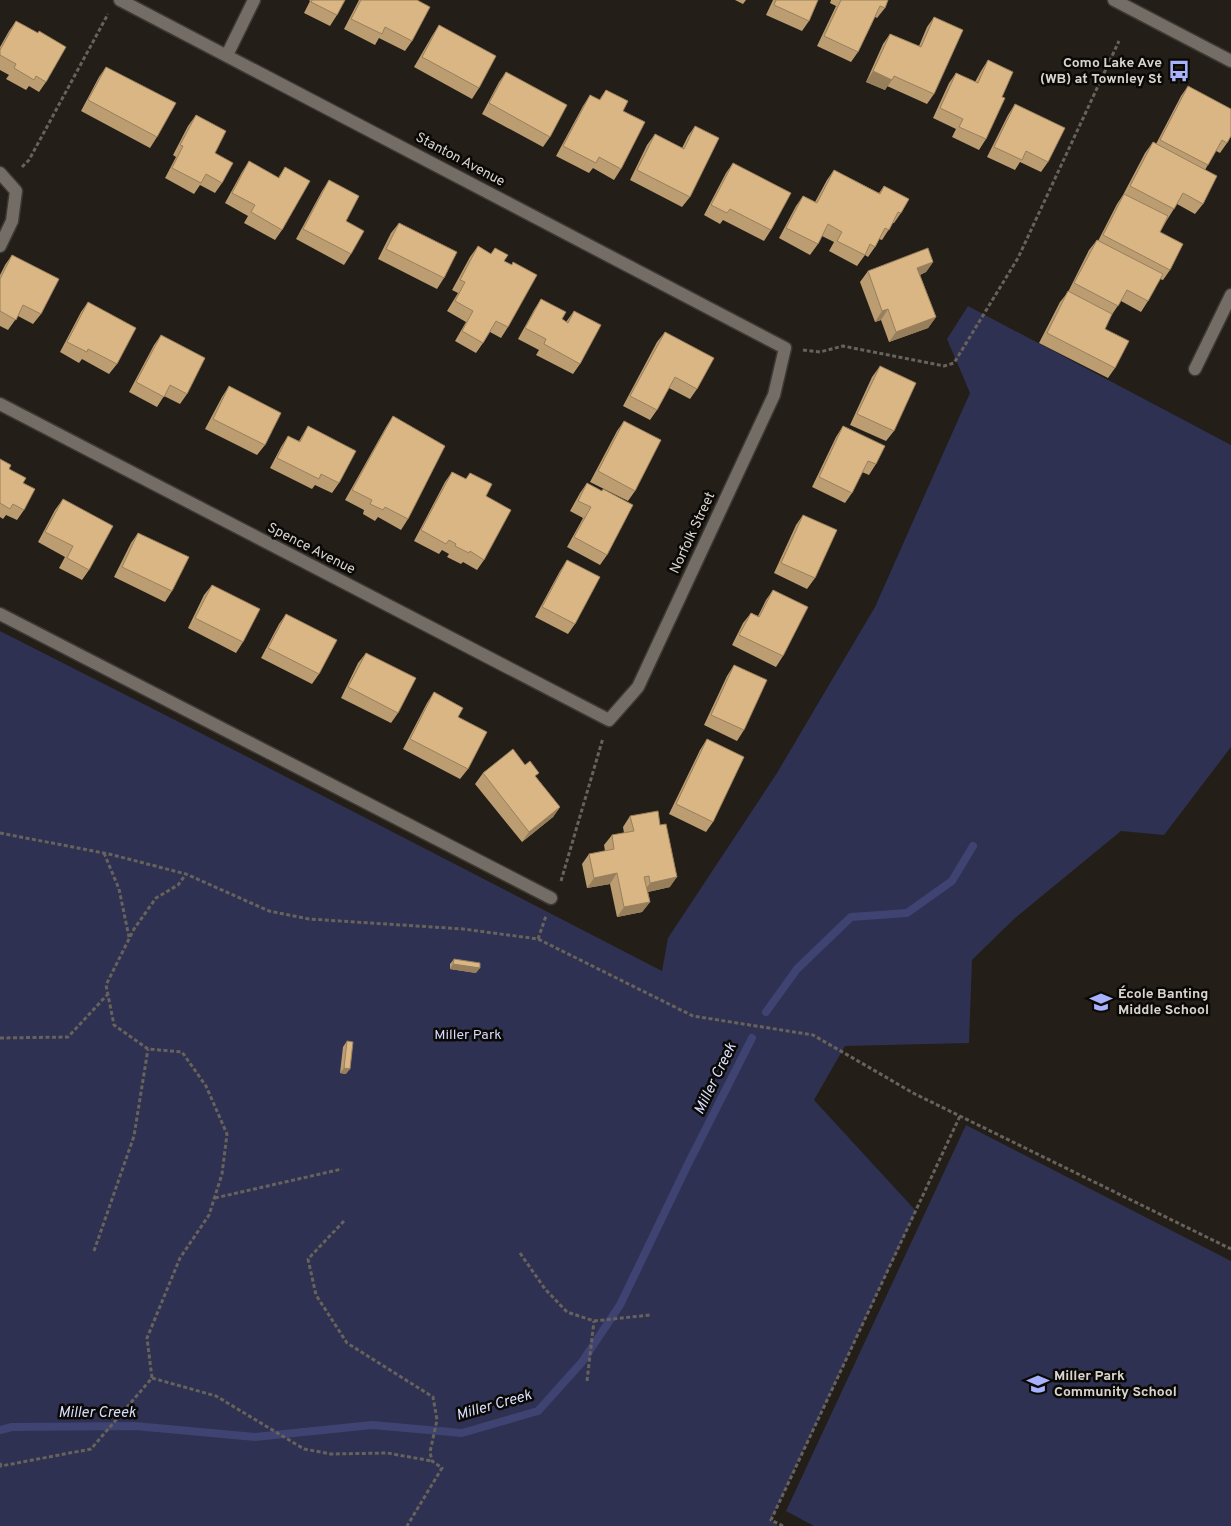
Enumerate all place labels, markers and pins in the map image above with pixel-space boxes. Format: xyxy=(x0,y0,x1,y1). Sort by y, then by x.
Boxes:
place label: Como Lake Ave (WB) at Townley St xyxy=(1040,55,1162,88)
bus stop icon: Como Lake Ave (WB) at Townley St xyxy=(1166,58,1192,84)
place label: École Banting Middle School xyxy=(1118,985,1209,1019)
school or university icon: École Banting Middle School xyxy=(1088,989,1114,1015)
place label: Miller Park Community School xyxy=(1054,1368,1177,1401)
school or university icon: Miller Park Community School xyxy=(1025,1371,1051,1397)

